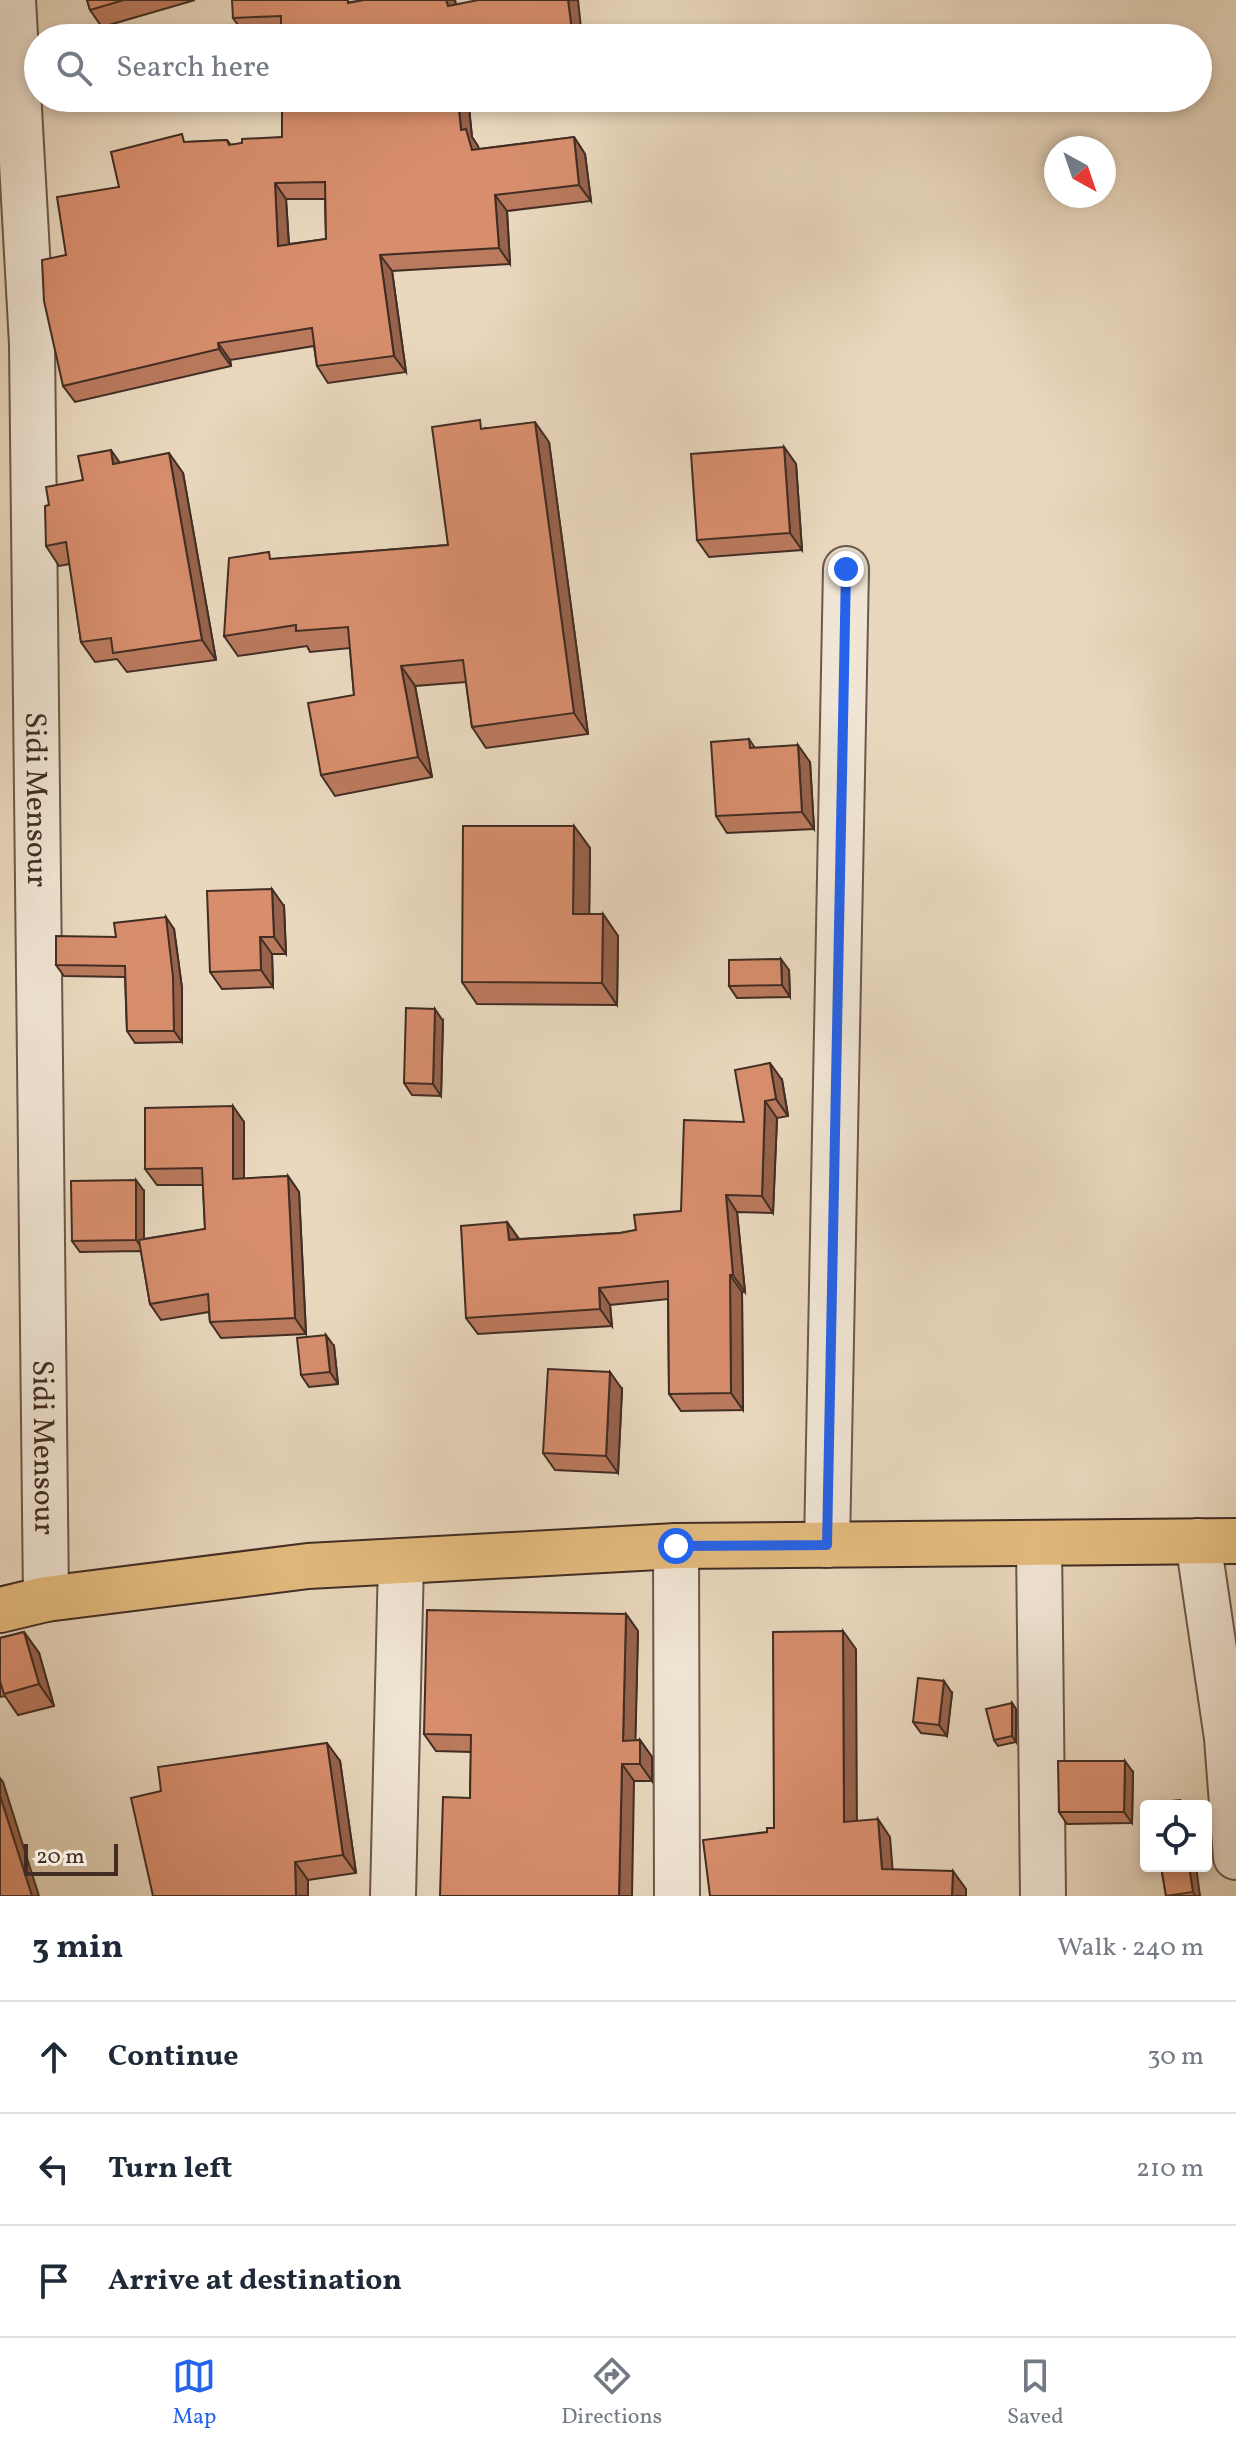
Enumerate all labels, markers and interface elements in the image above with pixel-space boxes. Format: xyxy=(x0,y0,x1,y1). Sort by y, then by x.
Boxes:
search box xyxy=(24,24,1212,112)
icon: search xyxy=(52,46,96,90)
text: Search here xyxy=(116,47,270,89)
north arrow xyxy=(1044,136,1116,208)
route end xyxy=(828,551,864,587)
street label: Sidi Mensour xyxy=(13,712,57,887)
street label: Sidi Mensour xyxy=(20,1360,64,1535)
route start xyxy=(658,1528,694,1564)
map controls xyxy=(1140,1800,1212,1872)
button: locate xyxy=(1140,1800,1212,1872)
scale bar xyxy=(24,1840,118,1876)
text: 20 m xyxy=(36,1842,85,1873)
text: 3 min xyxy=(32,1925,123,1972)
text: Walk · 240 m xyxy=(1057,1930,1204,1966)
icon: ahead xyxy=(32,2035,76,2079)
text: Continue xyxy=(108,2036,239,2078)
text: 30 m xyxy=(1147,2039,1204,2075)
icon: left xyxy=(32,2147,76,2191)
text: Turn left xyxy=(108,2148,232,2190)
text: 210 m xyxy=(1136,2151,1204,2187)
icon: arrive xyxy=(32,2259,76,2303)
text: Arrive at destination xyxy=(108,2260,402,2302)
tab: Map xyxy=(172,2354,216,2433)
tab: Directions xyxy=(561,2354,662,2433)
tab: Saved xyxy=(1007,2354,1064,2433)

